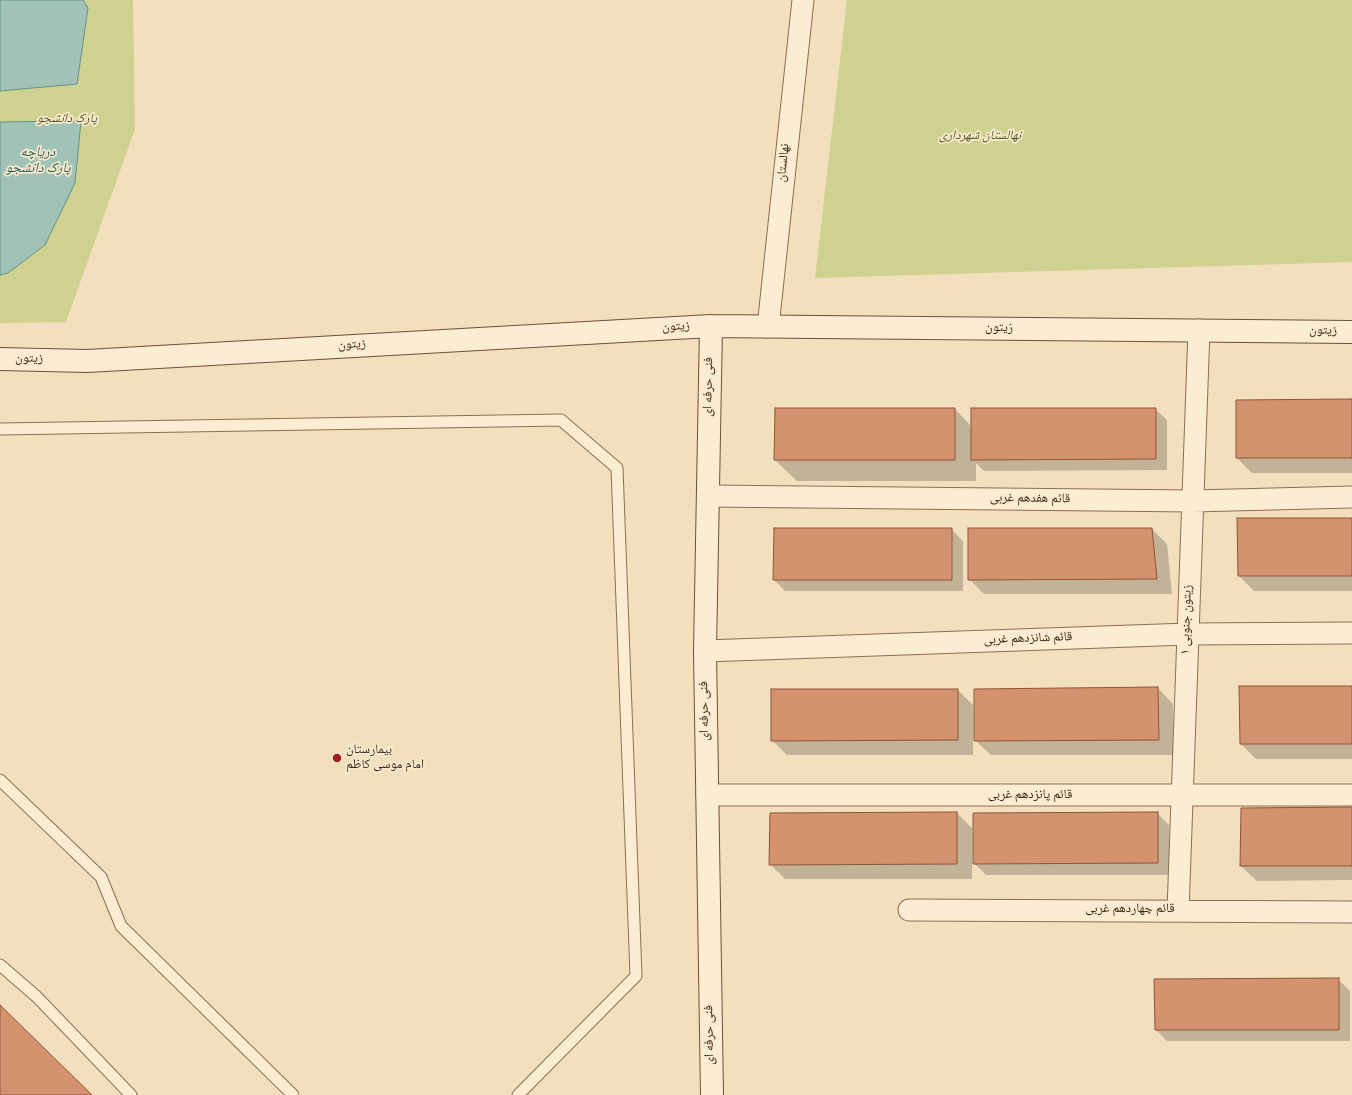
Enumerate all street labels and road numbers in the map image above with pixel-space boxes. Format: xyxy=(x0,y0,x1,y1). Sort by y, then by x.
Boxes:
street label: نهالستان xyxy=(775,143,795,183)
street label: زیتون xyxy=(662,319,690,337)
street label: زیتون xyxy=(985,321,1013,337)
street label: زیتون xyxy=(1309,324,1337,340)
street label: زیتون xyxy=(338,337,366,355)
street label: زیتون xyxy=(15,352,43,368)
street label: فنی حرفه ای xyxy=(702,357,718,417)
street label: قائم هفدهم غربی xyxy=(990,491,1070,509)
street label: زیتون جنوبی ۱ xyxy=(1179,585,1197,655)
street label: قائم شانزدهم غربی xyxy=(983,631,1073,649)
street label: فنی حرفه ای xyxy=(698,681,714,741)
street label: قائم پانزدهم غربی xyxy=(988,788,1072,804)
street label: قائم چهاردهم غربی xyxy=(1085,902,1175,918)
street label: فنی حرفه ای xyxy=(703,1005,719,1065)

